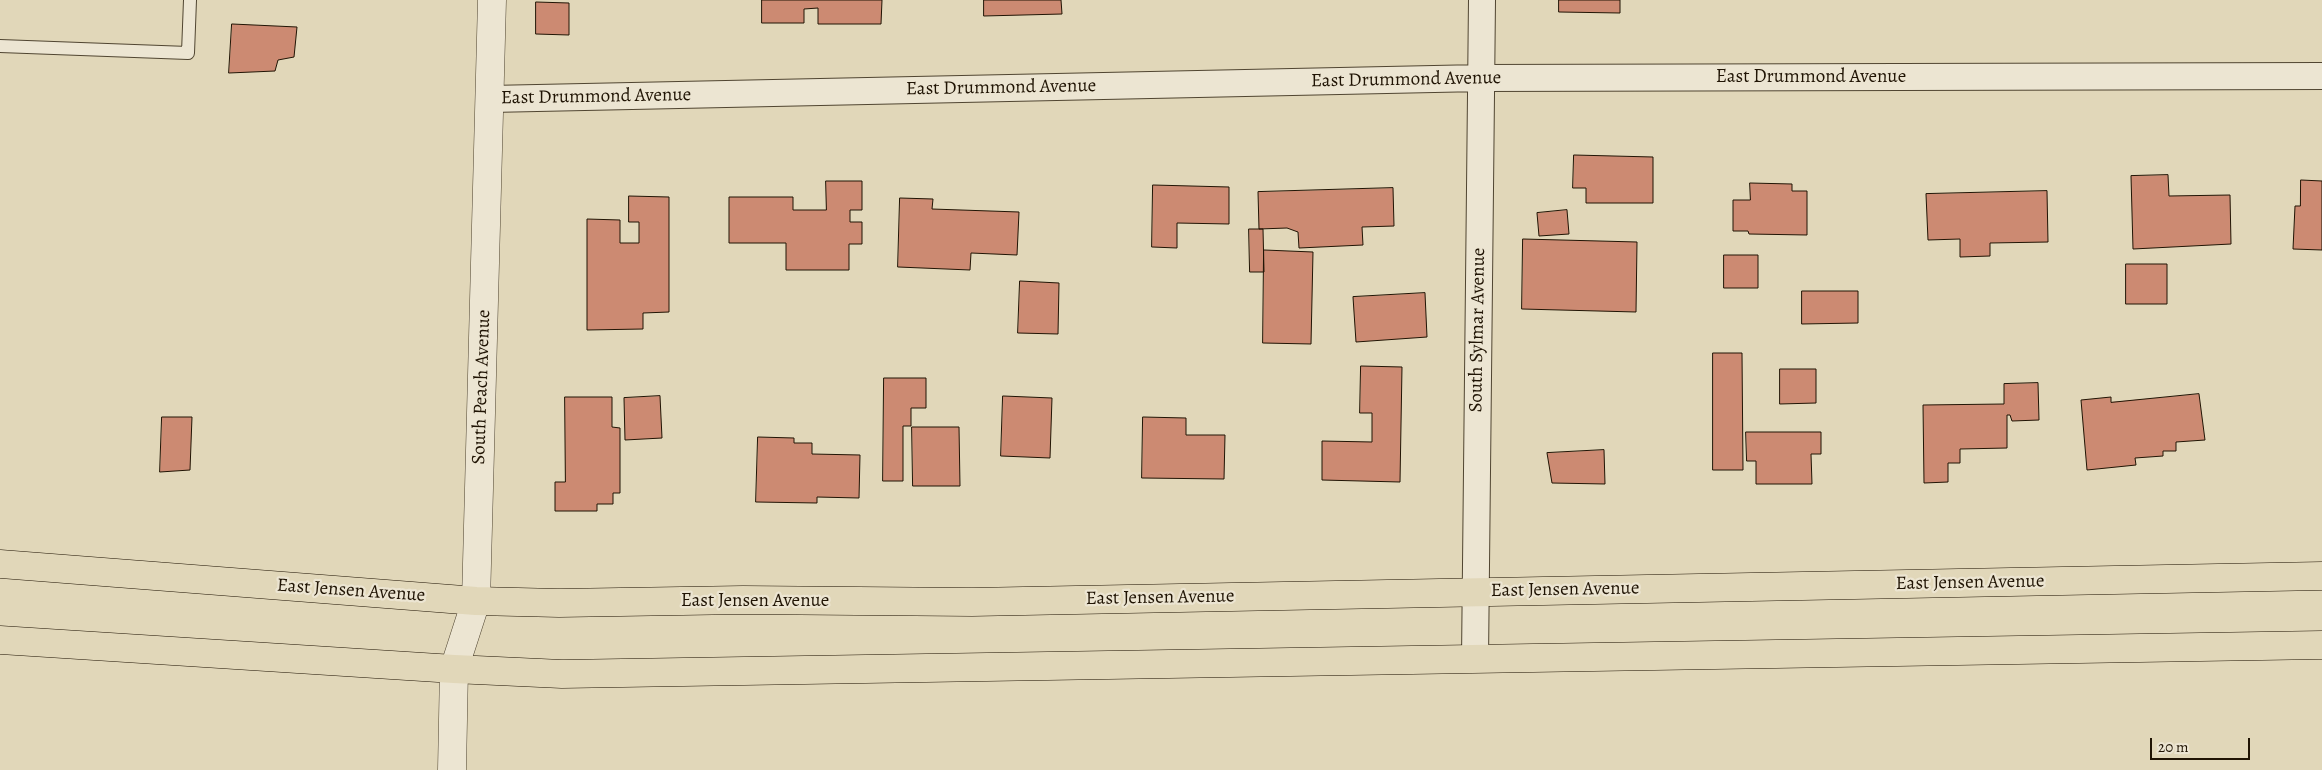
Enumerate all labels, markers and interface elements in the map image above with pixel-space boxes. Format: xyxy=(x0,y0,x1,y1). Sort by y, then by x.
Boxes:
street label: East Drummond Avenue xyxy=(1716,66,1906,88)
street label: East Drummond Avenue xyxy=(1311,67,1501,93)
street label: East Drummond Avenue xyxy=(906,75,1096,101)
street label: East Drummond Avenue xyxy=(501,84,691,110)
street label: South Sylmar Avenue xyxy=(1465,247,1491,413)
street label: South Peach Avenue xyxy=(468,309,496,465)
street label: East Jensen Avenue xyxy=(1895,570,2045,596)
street label: East Jensen Avenue xyxy=(276,574,426,608)
street label: East Jensen Avenue xyxy=(1490,577,1640,603)
street label: East Jensen Avenue xyxy=(1085,585,1235,611)
street label: East Jensen Avenue xyxy=(681,590,829,612)
scale bar xyxy=(2152,728,2252,760)
text: 20 m xyxy=(2158,737,2189,757)

